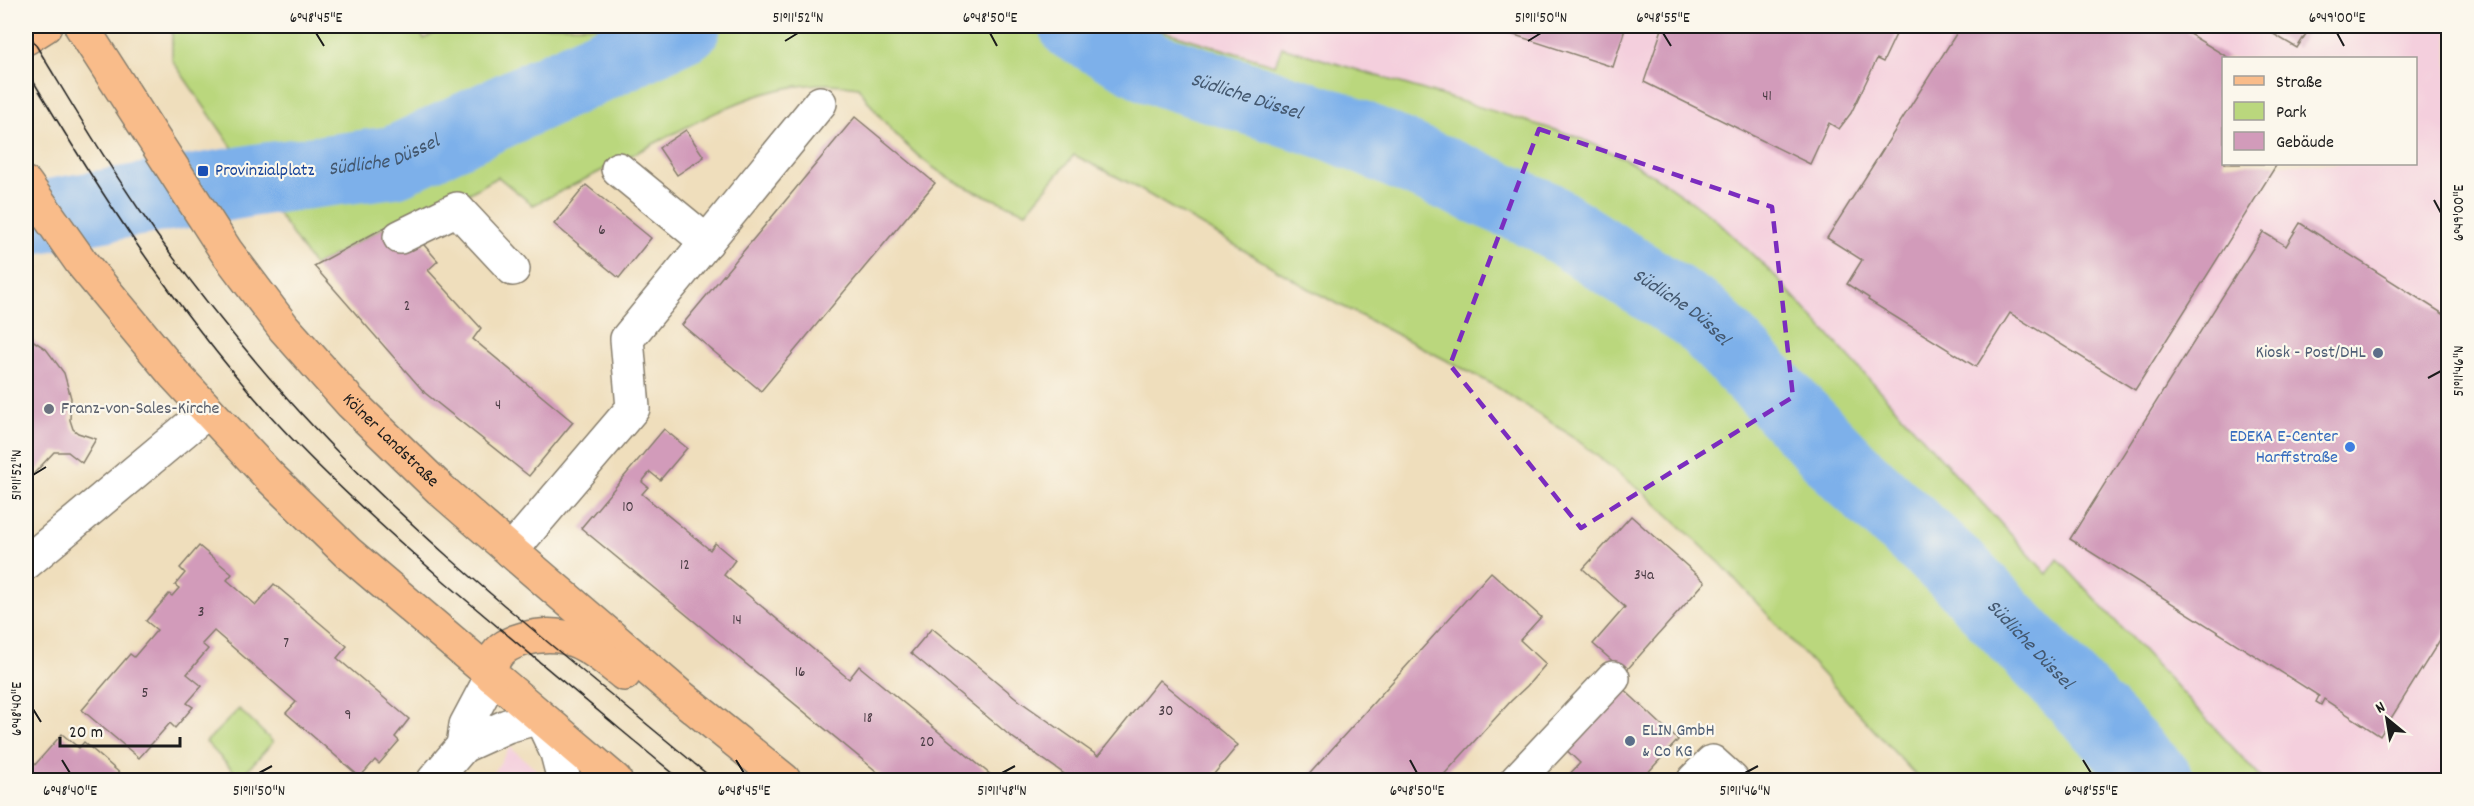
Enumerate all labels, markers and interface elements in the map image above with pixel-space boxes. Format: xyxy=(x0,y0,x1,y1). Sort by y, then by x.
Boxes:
text: 6°48'45"E xyxy=(290,8,343,30)
text: 51°11'52"N xyxy=(773,8,823,30)
text: 6°48'50"E xyxy=(963,8,1018,30)
text: 51°11'50"N xyxy=(1515,8,1567,30)
text: 6°48'55"E xyxy=(1636,8,1690,30)
text: 6°49'00"E xyxy=(2309,8,2366,30)
legend xyxy=(2222,57,2417,165)
water label: Südliche Düssel xyxy=(1187,67,1307,129)
text: Straße xyxy=(2276,71,2322,96)
house number: 41 xyxy=(1762,86,1772,108)
text: Park xyxy=(2276,101,2307,126)
water label: Südliche Düssel xyxy=(327,128,447,184)
text: Gebäude xyxy=(2276,131,2334,156)
place label: Provinzialplatz xyxy=(215,159,315,184)
marker: Provinzialplatz xyxy=(196,164,210,178)
text: 6°49'00"E xyxy=(2449,184,2471,241)
house number: 6 xyxy=(598,220,606,242)
water label: Südliche Düssel xyxy=(1626,263,1737,355)
house number: 2 xyxy=(404,296,410,318)
place label: Kiosk - Post/DHL xyxy=(2256,341,2367,366)
marker: Kiosk - Post/DHL xyxy=(2371,346,2385,360)
text: 51°11'46"N xyxy=(2449,346,2471,396)
street label: Kölner Landstraße xyxy=(336,388,444,494)
house number: 4 xyxy=(495,395,501,417)
place label: Franz-von-Sales-Kirche xyxy=(61,397,220,422)
marker: Franz-von-Sales-Kirche xyxy=(42,402,56,416)
place label: EDEKA E-Center Harffstraße xyxy=(2229,425,2338,471)
marker: EDEKA E-Center Harffstraße xyxy=(2343,440,2357,454)
text: 51°11'52"N xyxy=(7,450,29,500)
house number: 10 xyxy=(622,497,634,519)
house number: 12 xyxy=(680,555,690,577)
house number: 34a xyxy=(1634,565,1655,587)
water label: Südliche Düssel xyxy=(1979,594,2080,698)
house number: 3 xyxy=(198,602,204,624)
house number: 14 xyxy=(732,610,742,632)
house number: 7 xyxy=(283,633,289,655)
house number: 16 xyxy=(795,662,805,684)
text: 6°48'40"E xyxy=(7,682,29,736)
house number: 5 xyxy=(142,683,149,705)
north arrow xyxy=(2357,689,2417,749)
text: N xyxy=(2372,696,2390,720)
house number: 30 xyxy=(1159,701,1173,723)
house number: 9 xyxy=(345,705,351,727)
house number: 18 xyxy=(863,708,873,730)
scale bar xyxy=(60,710,180,748)
place label: ELIN GmbH & Co KG xyxy=(1642,719,1715,765)
text: 20 m xyxy=(69,721,103,746)
house number: 20 xyxy=(920,732,934,754)
marker: ELIN GmbH & Co KG xyxy=(1623,734,1637,748)
text: 6°48'40"E xyxy=(43,781,97,803)
text: 51°11'50"N xyxy=(233,781,285,803)
text: 6°48'45"E xyxy=(718,781,771,803)
text: 51°11'48"N xyxy=(977,781,1027,803)
text: 6°48'50"E xyxy=(1390,781,1445,803)
text: 51°11'46"N xyxy=(1720,781,1770,803)
text: 6°48'55"E xyxy=(2064,781,2118,803)

